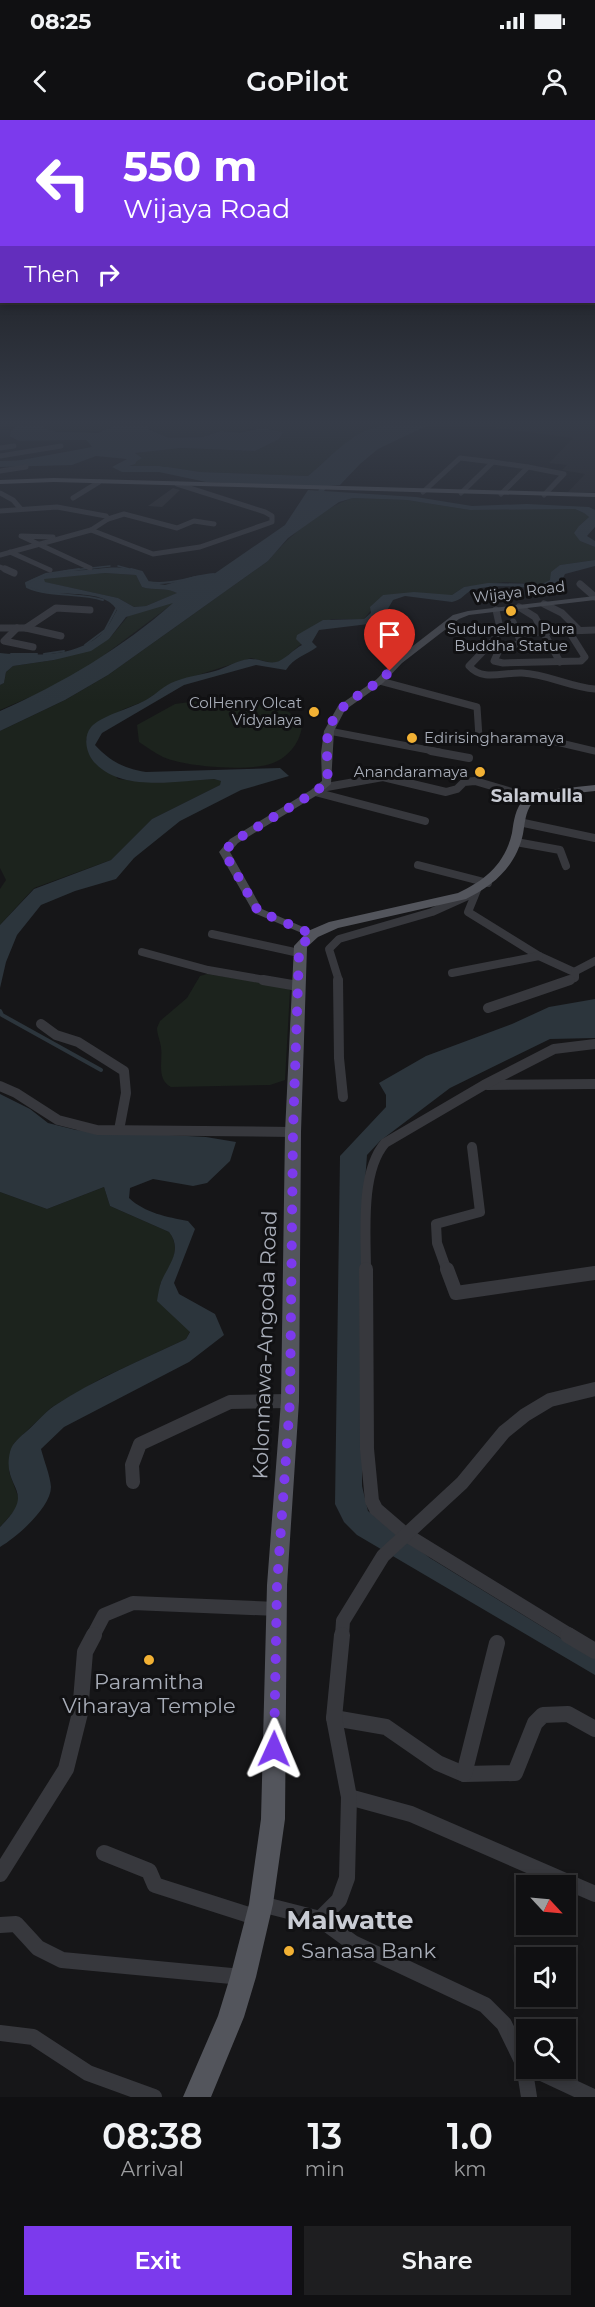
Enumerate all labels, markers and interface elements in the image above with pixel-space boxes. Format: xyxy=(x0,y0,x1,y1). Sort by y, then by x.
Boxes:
text: 08:25 xyxy=(30,8,91,35)
icon: back xyxy=(24,65,57,98)
text: GoPilot xyxy=(246,65,349,98)
icon: person xyxy=(538,65,571,98)
text: 550 m xyxy=(123,140,257,192)
icon: left xyxy=(24,144,102,222)
text: Wijaya Road xyxy=(123,192,290,225)
icon: right xyxy=(92,258,125,291)
text: Then xyxy=(24,261,80,288)
street label: Wijaya Road xyxy=(472,576,566,607)
marker: Sudunelum Pura Buddha Statue xyxy=(504,604,518,618)
pin xyxy=(364,609,415,671)
icon: arrive xyxy=(373,618,406,651)
place label: Sudunelum Pura Buddha Statue xyxy=(447,619,575,655)
place label: ColHenry Olcat Vidyalaya xyxy=(189,693,302,729)
marker: ColHenry Olcat Vidyalaya xyxy=(307,705,321,719)
place label: Edirisingharamaya xyxy=(424,728,564,747)
marker: Edirisingharamaya xyxy=(405,731,419,745)
place label: Anandaramaya xyxy=(354,762,468,781)
marker: Anandaramaya xyxy=(473,765,487,779)
district label: Salamulla xyxy=(491,785,583,807)
street label: Kolonnawa-Angoda Road xyxy=(247,1210,282,1480)
marker: Paramitha Viharaya Temple xyxy=(142,1653,156,1667)
place label: Paramitha Viharaya Temple xyxy=(62,1669,236,1718)
position arrow xyxy=(242,1717,306,1781)
north arrow xyxy=(516,1875,576,1935)
map controls xyxy=(516,1875,576,2079)
district label: Malwatte xyxy=(287,1904,413,1936)
place label: Sanasa Bank xyxy=(301,1938,436,1963)
marker: Sanasa Bank xyxy=(282,1944,296,1958)
button: sound xyxy=(516,1947,576,2007)
button: search xyxy=(516,2019,576,2079)
text: 08:38 xyxy=(102,2114,203,2158)
text: 13 xyxy=(307,2114,342,2158)
text: 1.0 xyxy=(447,2114,493,2158)
text: Arrival xyxy=(121,2157,184,2181)
text: min xyxy=(305,2157,345,2181)
text: km xyxy=(453,2157,486,2181)
button: Exit xyxy=(24,2226,292,2295)
button: Share xyxy=(304,2226,571,2295)

